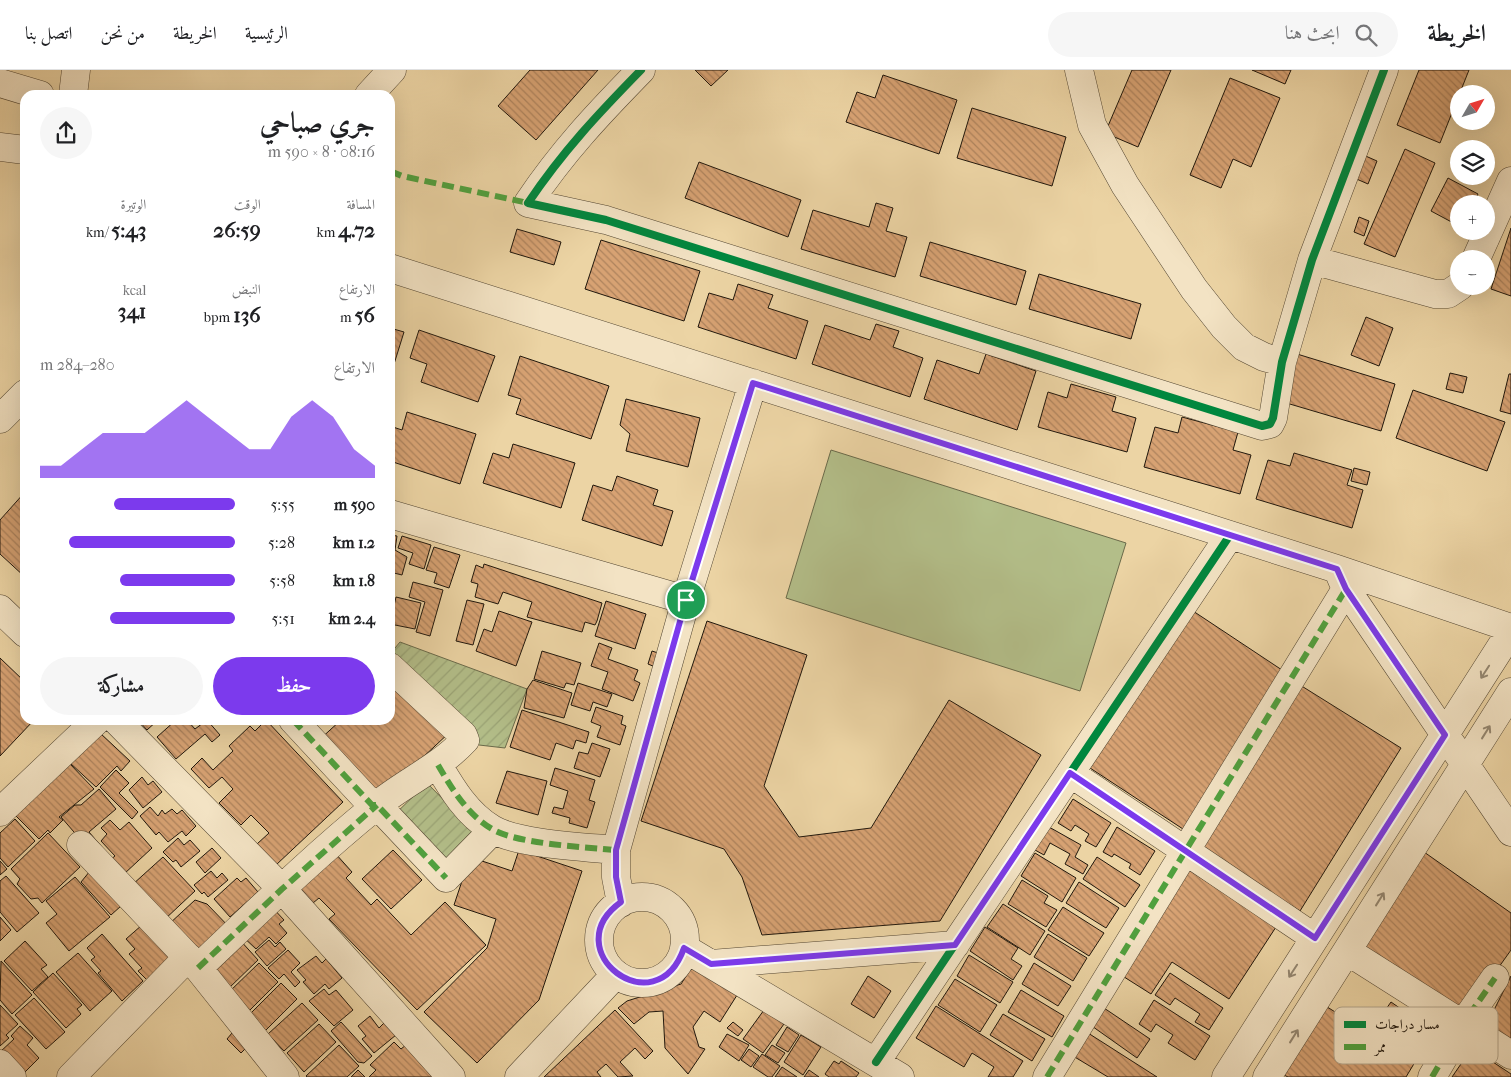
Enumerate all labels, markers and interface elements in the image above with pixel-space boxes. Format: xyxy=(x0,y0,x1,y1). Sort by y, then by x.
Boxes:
search box xyxy=(1048,12,1398,57)
text: الخريطة xyxy=(1428,19,1486,47)
icon: search xyxy=(1352,21,1380,49)
text: ابحث هنا xyxy=(1285,22,1340,44)
text: اتصل بنا xyxy=(25,23,72,44)
text: من نحن xyxy=(100,23,145,44)
text: الخريطة xyxy=(173,23,217,44)
text: الرئيسية xyxy=(245,23,288,44)
north arrow xyxy=(1450,85,1495,130)
map controls xyxy=(1450,85,1495,295)
text: جري صباحي xyxy=(260,106,375,139)
button: share xyxy=(40,107,92,159)
button: layers xyxy=(1450,140,1495,185)
text: 08:16 · 8 × 590 m xyxy=(268,142,375,161)
button: + xyxy=(1450,195,1495,240)
text: الوتيرة xyxy=(121,196,146,213)
text: الوقت xyxy=(234,196,261,213)
text: المسافة xyxy=(346,196,375,213)
text: 5:43 xyxy=(111,218,146,242)
text: 26:59 xyxy=(213,218,261,242)
text: 4.72 xyxy=(338,218,375,242)
text: /km xyxy=(86,224,111,241)
text: km xyxy=(316,224,338,241)
button: − xyxy=(1450,250,1495,295)
text: النبض xyxy=(232,281,261,298)
text: الارتفاع xyxy=(339,281,375,298)
text: kcal xyxy=(123,282,146,299)
text: 341 xyxy=(118,299,146,323)
text: 136 xyxy=(233,303,261,327)
text: 56 xyxy=(355,303,375,327)
text: bpm xyxy=(204,309,233,326)
text: m xyxy=(340,309,355,326)
text: 280–284 m xyxy=(40,355,114,374)
text: الارتفاع xyxy=(333,358,375,377)
text: 5:55 xyxy=(270,495,295,514)
text: 590 m xyxy=(334,495,375,514)
text: 5:28 xyxy=(268,533,295,552)
text: 1.2 km xyxy=(333,533,375,552)
text: 5:58 xyxy=(269,571,295,590)
text: 1.8 km xyxy=(333,571,375,590)
pin xyxy=(665,579,707,621)
icon: arrive xyxy=(672,586,700,614)
text: 5:51 xyxy=(272,609,295,628)
text: 2.4 km xyxy=(329,609,375,628)
button: مشاركة xyxy=(40,657,203,715)
button: حفظ xyxy=(213,657,375,715)
one-way arrow xyxy=(1479,665,1489,679)
one-way arrow xyxy=(1481,725,1491,739)
one-way arrow xyxy=(1376,892,1386,906)
one-way arrow xyxy=(1288,964,1298,978)
legend xyxy=(1334,1007,1498,1064)
text: مسار دراجات xyxy=(1375,1016,1440,1033)
one-way arrow xyxy=(1289,1029,1299,1043)
text: ممر xyxy=(1373,1039,1386,1056)

